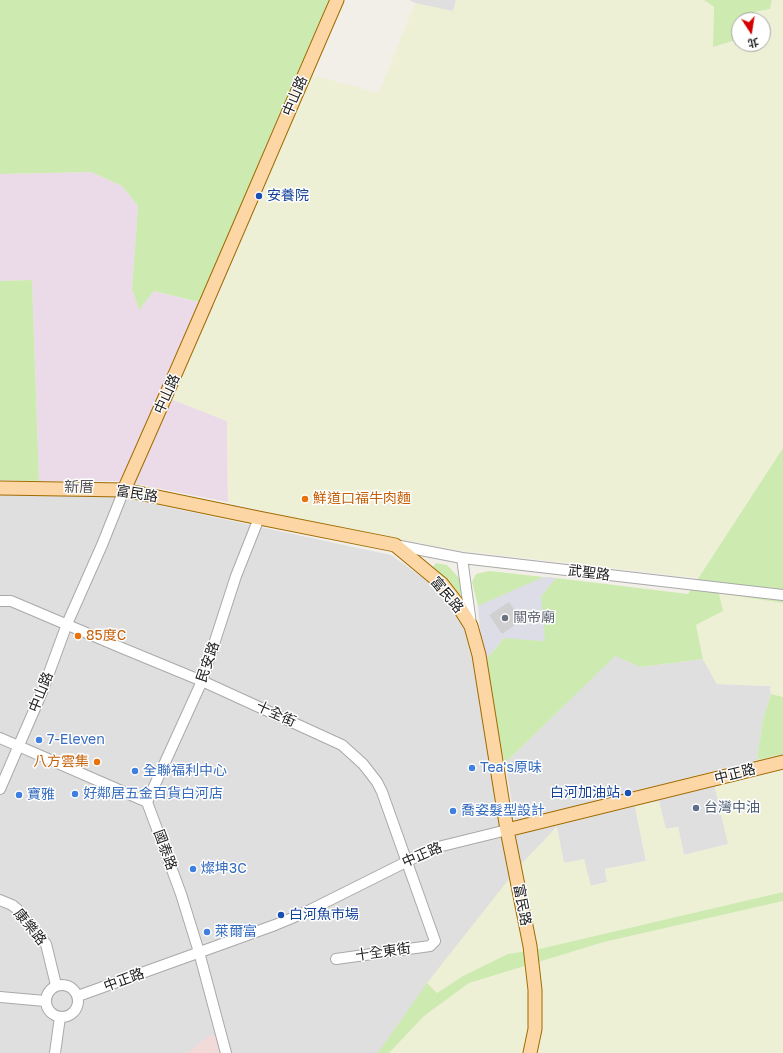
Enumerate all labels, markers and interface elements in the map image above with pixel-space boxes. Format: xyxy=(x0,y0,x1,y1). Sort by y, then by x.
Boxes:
north arrow xyxy=(731,12,771,52)
text: 北 xyxy=(747,36,760,51)
street label: 中山路 xyxy=(279,73,311,119)
place label: 安養院 xyxy=(267,188,309,204)
marker: 安養院 xyxy=(254,191,264,201)
street label: 中山路 xyxy=(151,371,183,417)
district label: 新厝 xyxy=(64,478,94,496)
street label: 富民路 xyxy=(115,482,159,506)
place label: 鮮道口福牛肉麵 xyxy=(313,491,411,507)
marker: 鮮道口福牛肉麵 xyxy=(300,494,310,504)
street label: 武聖路 xyxy=(567,562,611,584)
street label: 富民路 xyxy=(427,574,467,616)
place label: 關帝廟 xyxy=(513,610,555,626)
marker: 關帝廟 xyxy=(500,613,510,623)
place label: 85度C xyxy=(86,628,126,644)
marker: 85度C xyxy=(73,631,83,641)
street label: 民安路 xyxy=(193,639,223,685)
street label: 中山路 xyxy=(25,669,57,715)
street label: 十全街 xyxy=(253,698,299,730)
place label: 7-Eleven xyxy=(47,732,105,748)
marker: 7-Eleven xyxy=(34,735,44,745)
place label: 八方雲集 xyxy=(33,754,89,770)
marker: 八方雲集 xyxy=(92,757,102,767)
place label: Tea's原味 xyxy=(480,760,542,776)
street label: 中正路 xyxy=(713,761,757,787)
place label: 全聯福利中心 xyxy=(143,763,227,779)
marker: Tea's原味 xyxy=(467,763,477,773)
marker: 全聯福利中心 xyxy=(130,766,140,776)
place label: 白河加油站 xyxy=(550,785,620,801)
place label: 好鄰居五金百貨白河店 xyxy=(83,786,223,802)
place label: 寶雅 xyxy=(27,787,55,803)
marker: 白河加油站 xyxy=(623,788,633,798)
marker: 好鄰居五金百貨白河店 xyxy=(70,789,80,799)
marker: 寶雅 xyxy=(14,790,24,800)
place label: 台灣中油 xyxy=(704,800,760,816)
place label: 喬姿髮型設計 xyxy=(461,803,545,819)
marker: 台灣中油 xyxy=(691,803,701,813)
marker: 喬姿髮型設計 xyxy=(448,806,458,816)
street label: 國泰路 xyxy=(150,827,180,873)
street label: 中正路 xyxy=(399,839,445,871)
place label: 燦坤3C xyxy=(201,861,247,877)
marker: 燦坤3C xyxy=(188,864,198,874)
street label: 富民路 xyxy=(510,883,534,927)
street label: 康樂路 xyxy=(10,905,50,949)
place label: 白河魚市場 xyxy=(289,907,359,923)
marker: 白河魚市場 xyxy=(276,910,286,920)
place label: 萊爾富 xyxy=(215,924,257,940)
marker: 萊爾富 xyxy=(202,927,212,937)
street label: 十全東街 xyxy=(354,940,412,964)
street label: 中正路 xyxy=(101,965,147,995)

